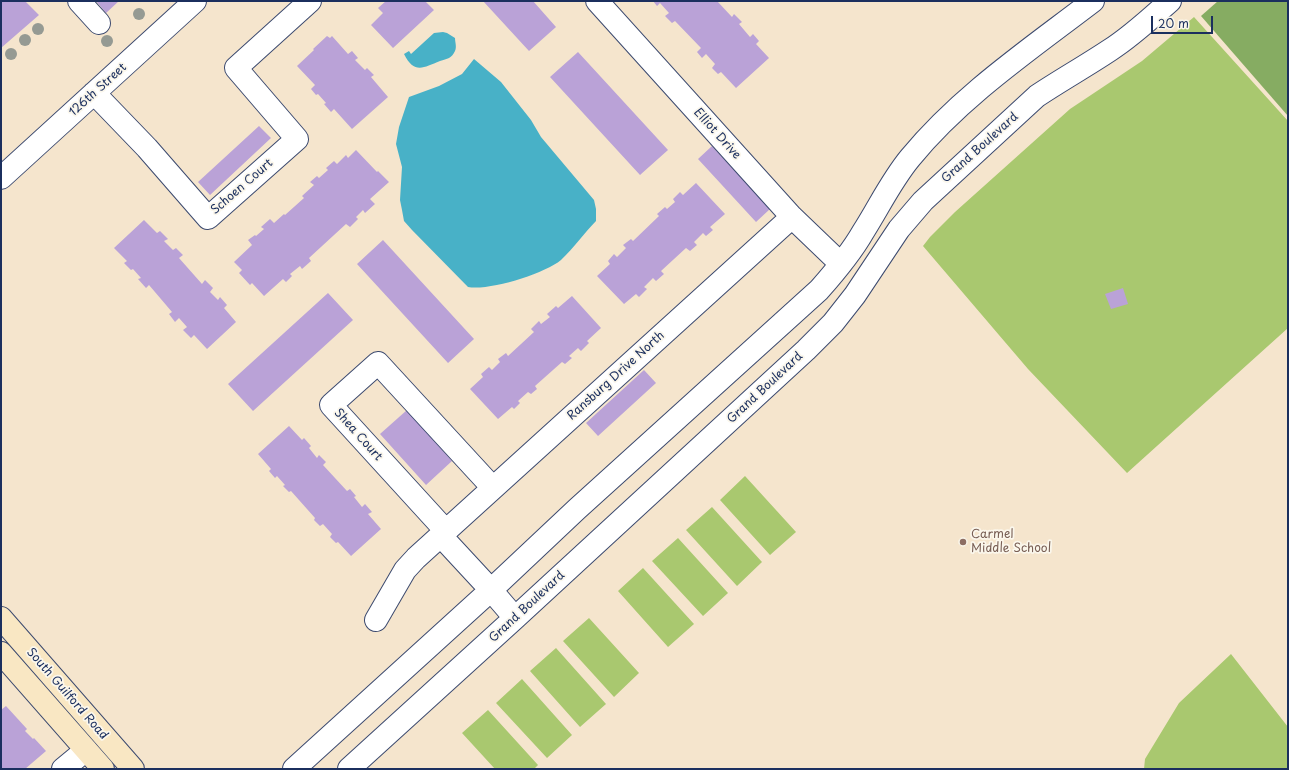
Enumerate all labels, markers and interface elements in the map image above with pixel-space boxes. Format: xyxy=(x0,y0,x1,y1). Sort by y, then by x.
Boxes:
scale bar xyxy=(1153,8,1215,34)
text: 20 m xyxy=(1158,14,1189,32)
street label: 126th Street xyxy=(66,60,130,120)
street label: Elliot Drive xyxy=(690,106,744,162)
street label: Grand Boulevard xyxy=(939,110,1021,186)
street label: Schoen Court xyxy=(208,156,276,218)
street label: Ransburg Drive North xyxy=(564,329,668,423)
street label: Grand Boulevard xyxy=(724,349,806,427)
street label: Shea Court xyxy=(331,406,385,464)
place label: Carmel Middle School xyxy=(971,528,1051,556)
marker: Carmel Middle School xyxy=(958,537,968,547)
street label: Grand Boulevard xyxy=(486,568,568,646)
street label: South Guilford Road xyxy=(23,645,111,743)

